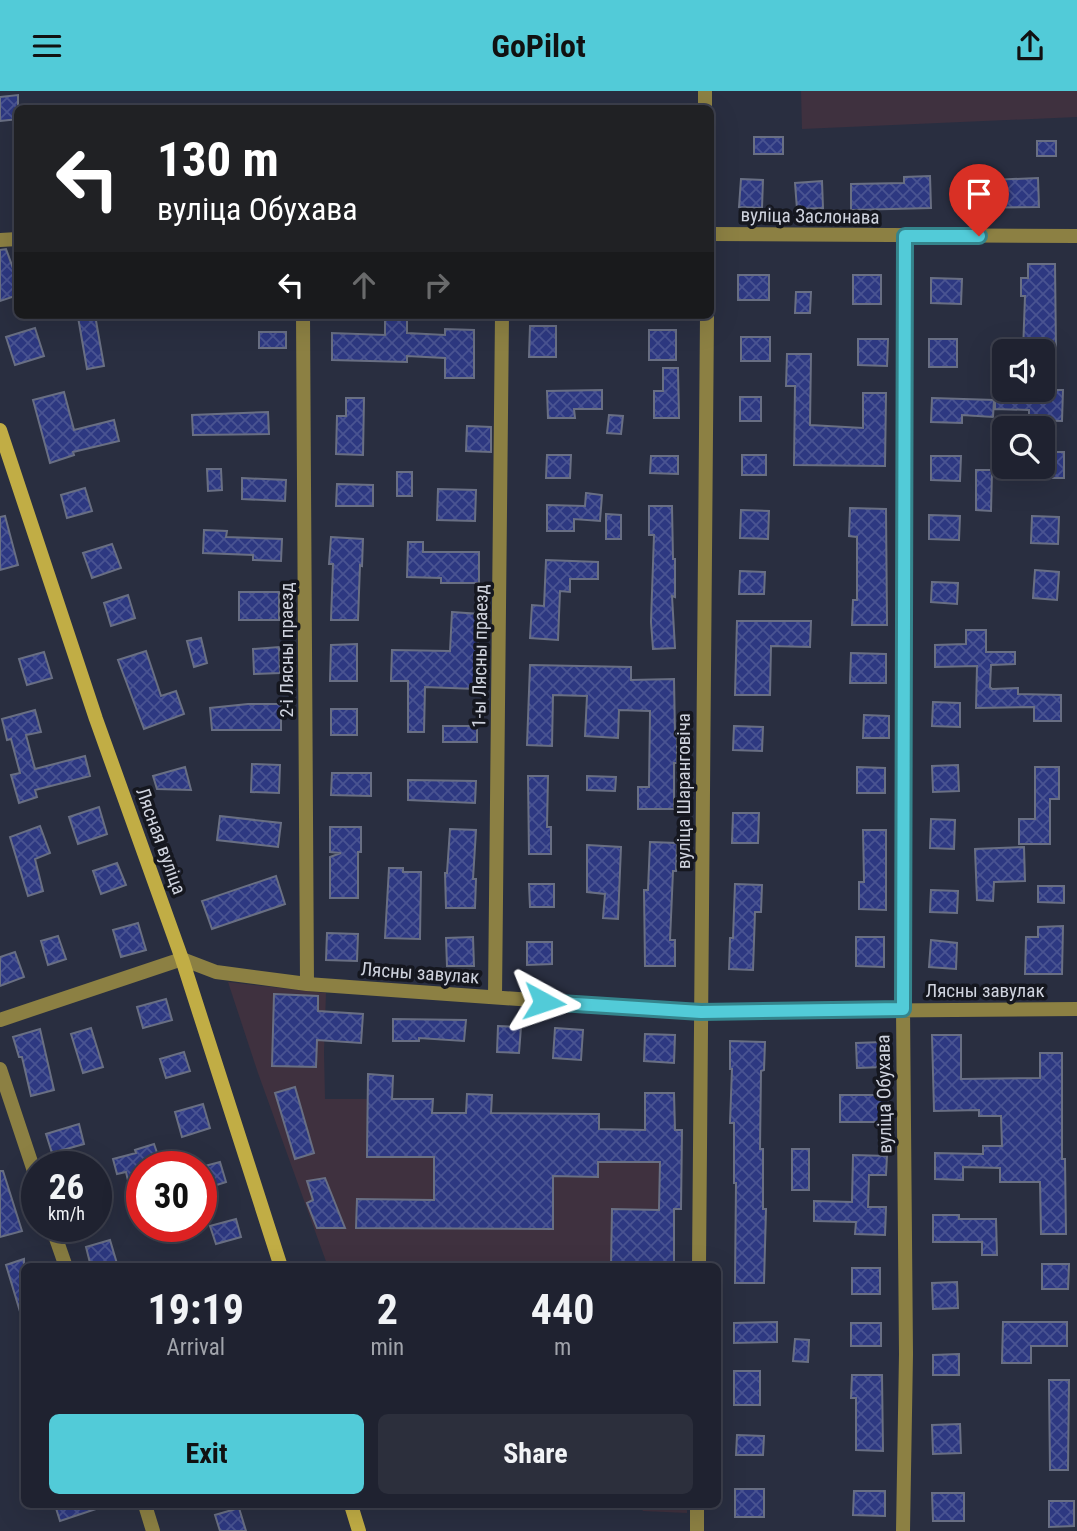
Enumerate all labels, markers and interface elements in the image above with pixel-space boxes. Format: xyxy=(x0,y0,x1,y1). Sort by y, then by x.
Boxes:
icon: menu xyxy=(28,27,66,65)
text: GoPilot xyxy=(491,27,586,65)
icon: share xyxy=(1011,27,1049,65)
text: 130 m xyxy=(157,131,279,188)
icon: left xyxy=(42,133,133,224)
pin xyxy=(949,164,1009,236)
icon: arrive xyxy=(960,175,998,213)
text: вуліца Обухава xyxy=(157,190,358,228)
street label: вуліца Заслонава xyxy=(740,203,880,229)
icon: left xyxy=(272,266,310,304)
icon: ahead xyxy=(345,266,383,304)
icon: right xyxy=(418,266,456,304)
map controls xyxy=(992,339,1055,479)
button: sound xyxy=(992,339,1055,402)
button: search xyxy=(992,416,1055,479)
street label: 2-і Лясны праезд xyxy=(275,582,298,718)
street label: 1-ы Лясны праезд xyxy=(467,584,493,728)
street label: вуліца Шаранговіча xyxy=(672,713,695,869)
street label: Лясная вуліца xyxy=(131,784,191,898)
street label: Лясны завулак xyxy=(360,957,480,989)
position arrow xyxy=(507,965,581,1039)
street label: Лясны завулак xyxy=(925,979,1045,1002)
street label: вуліца Обухава xyxy=(871,1034,897,1154)
speed limit sign: 30 xyxy=(126,1151,217,1242)
text: 26 xyxy=(49,1167,84,1208)
text: km/h xyxy=(48,1203,85,1224)
text: 19:19 xyxy=(148,1285,244,1334)
text: 2 xyxy=(377,1285,398,1334)
text: 440 xyxy=(531,1285,594,1334)
text: Arrival xyxy=(166,1334,225,1361)
text: min xyxy=(370,1334,404,1361)
text: m xyxy=(554,1334,571,1361)
button: Exit xyxy=(49,1414,364,1494)
button: Share xyxy=(378,1414,693,1494)

